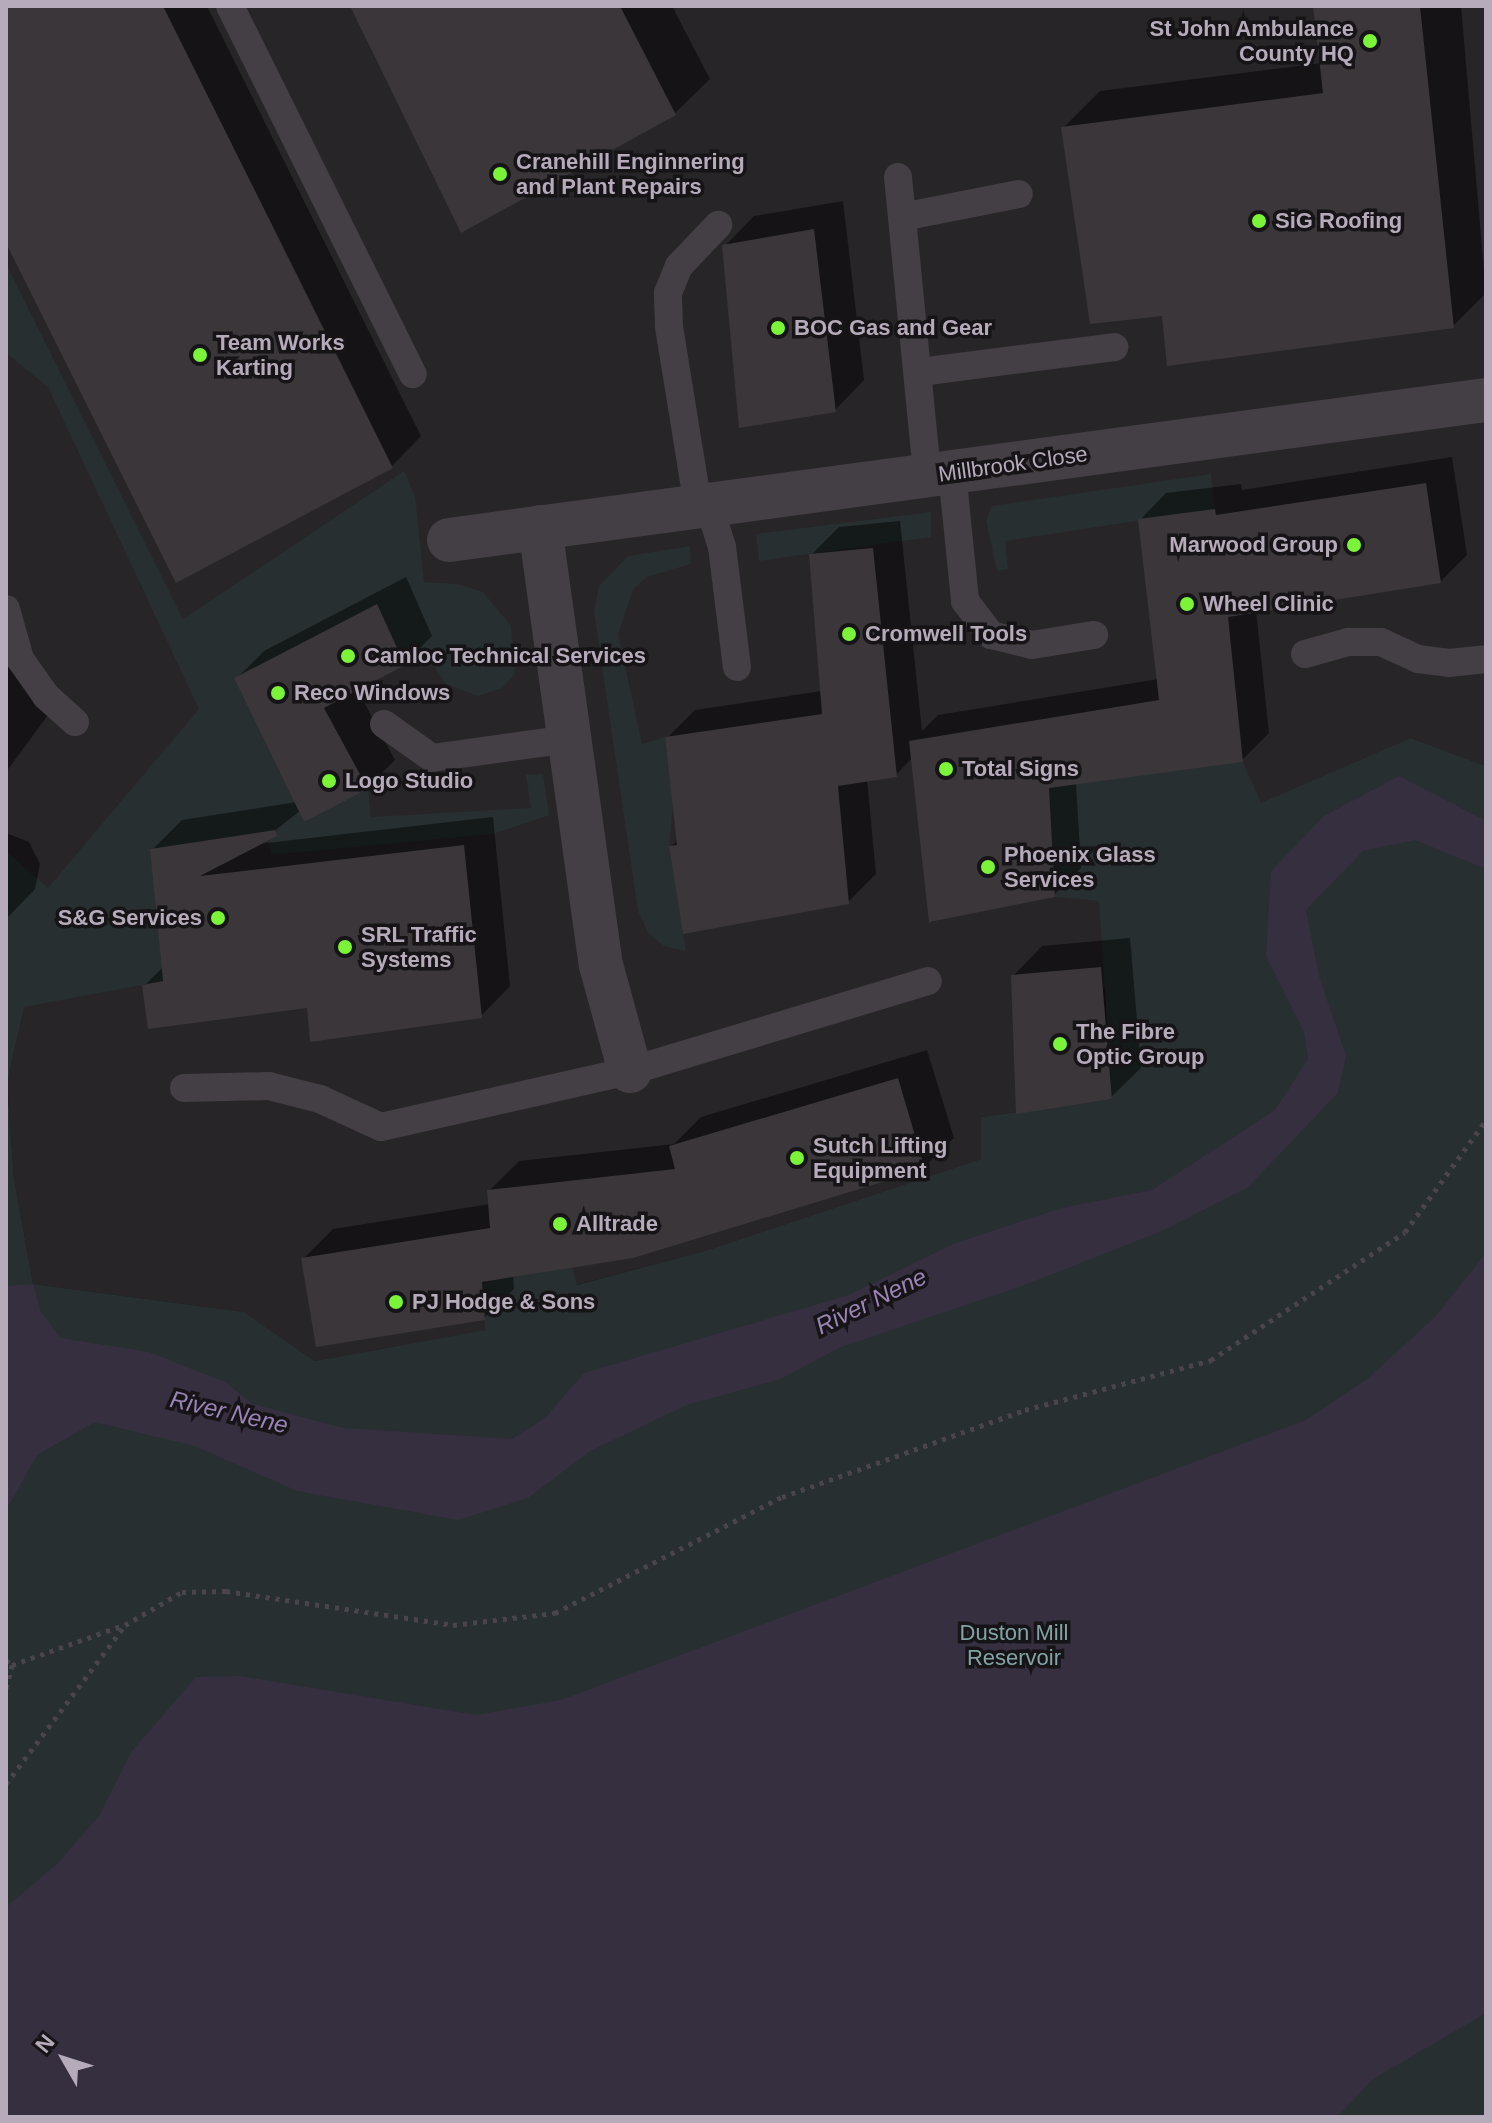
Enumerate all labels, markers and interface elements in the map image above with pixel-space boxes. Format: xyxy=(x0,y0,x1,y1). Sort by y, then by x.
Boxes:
place label: St John Ambulance County HQ xyxy=(1149,15,1354,66)
marker: St John Ambulance County HQ xyxy=(1361,32,1379,50)
place label: Cranehill Enginnering and Plant Repairs xyxy=(516,148,745,200)
marker: Cranehill Enginnering and Plant Repairs xyxy=(491,165,509,183)
place label: SiG Roofing xyxy=(1275,208,1402,234)
marker: SiG Roofing xyxy=(1250,212,1268,230)
place label: BOC Gas and Gear xyxy=(794,315,992,341)
marker: BOC Gas and Gear xyxy=(769,319,787,337)
place label: Team Works Karting xyxy=(216,329,345,380)
marker: Team Works Karting xyxy=(191,346,209,364)
street label: Millbrook Close xyxy=(937,440,1089,488)
place label: Marwood Group xyxy=(1169,532,1338,558)
marker: Marwood Group xyxy=(1345,536,1363,554)
place label: Wheel Clinic xyxy=(1203,591,1334,617)
marker: Wheel Clinic xyxy=(1178,595,1196,613)
place label: Cromwell Tools xyxy=(865,621,1027,647)
marker: Cromwell Tools xyxy=(840,625,858,643)
place label: Camloc Technical Services xyxy=(364,643,646,669)
marker: Camloc Technical Services xyxy=(339,647,357,665)
place label: Reco Windows xyxy=(294,680,450,706)
marker: Reco Windows xyxy=(269,684,287,702)
place label: Total Signs xyxy=(962,756,1079,782)
marker: Total Signs xyxy=(937,760,955,778)
place label: Logo Studio xyxy=(345,768,473,794)
marker: Logo Studio xyxy=(320,772,338,790)
place label: Phoenix Glass Services xyxy=(1004,841,1156,892)
marker: Phoenix Glass Services xyxy=(979,858,997,876)
place label: S&G Services xyxy=(58,905,202,931)
marker: S&G Services xyxy=(209,909,227,927)
place label: SRL Traffic Systems xyxy=(361,921,477,972)
marker: SRL Traffic Systems xyxy=(336,938,354,956)
place label: The Fibre Optic Group xyxy=(1076,1018,1204,1070)
marker: The Fibre Optic Group xyxy=(1051,1035,1069,1053)
place label: Sutch Lifting Equipment xyxy=(813,1132,947,1184)
marker: Sutch Lifting Equipment xyxy=(788,1149,806,1167)
place label: Alltrade xyxy=(576,1211,658,1237)
marker: Alltrade xyxy=(551,1215,569,1233)
water label: River Nene xyxy=(811,1262,931,1340)
place label: PJ Hodge & Sons xyxy=(412,1289,595,1315)
marker: PJ Hodge & Sons xyxy=(387,1293,405,1311)
water label: River Nene xyxy=(167,1384,291,1440)
park label: Duston Mill Reservoir xyxy=(960,1619,1068,1670)
north arrow xyxy=(24,2019,104,2099)
text: N xyxy=(30,2030,60,2058)

